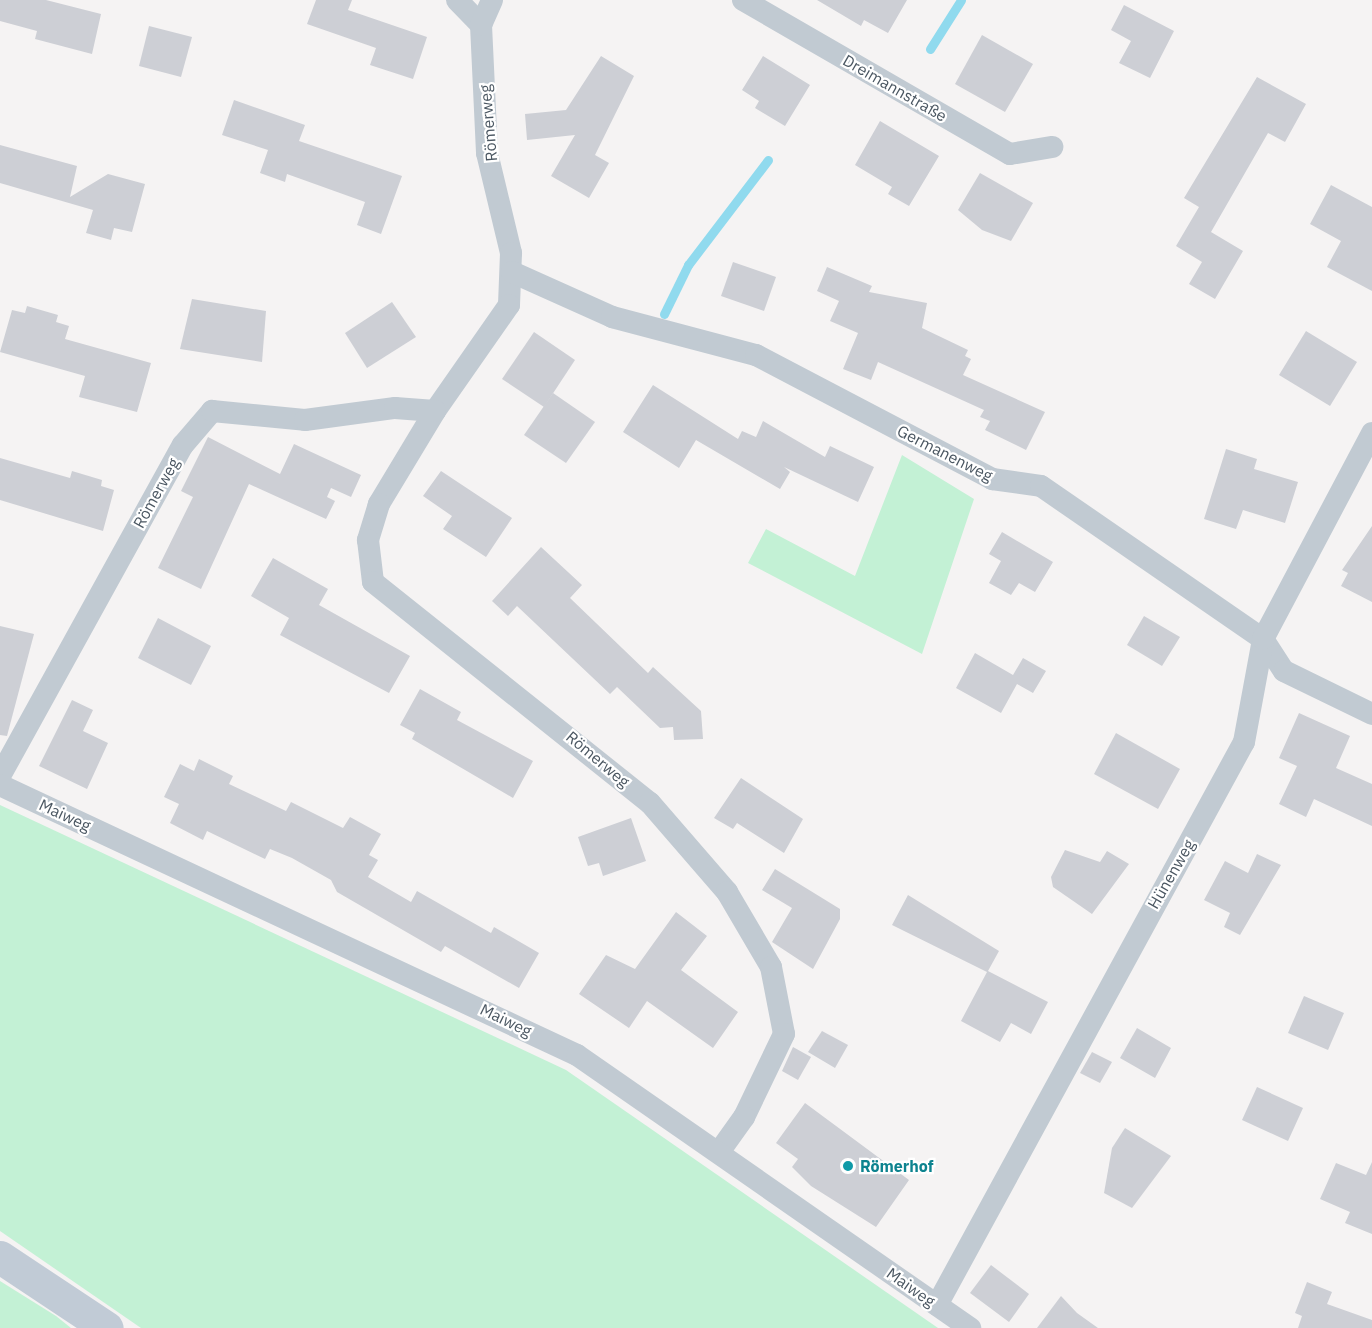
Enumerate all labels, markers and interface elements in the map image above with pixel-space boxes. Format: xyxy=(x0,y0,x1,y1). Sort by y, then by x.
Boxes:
street label: Dreimannstraße xyxy=(840,51,950,125)
street label: Römerweg xyxy=(475,84,501,162)
street label: Germanenweg xyxy=(894,421,996,485)
street label: Römerweg xyxy=(129,455,183,531)
street label: Römerweg xyxy=(562,727,634,791)
street label: Maiweg xyxy=(36,795,94,835)
street label: Hünenweg xyxy=(1144,836,1198,912)
street label: Maiweg xyxy=(477,999,535,1041)
place label: Römerhof xyxy=(860,1156,934,1176)
marker: Römerhof xyxy=(841,1159,855,1173)
street label: Maiweg xyxy=(883,1263,939,1311)

